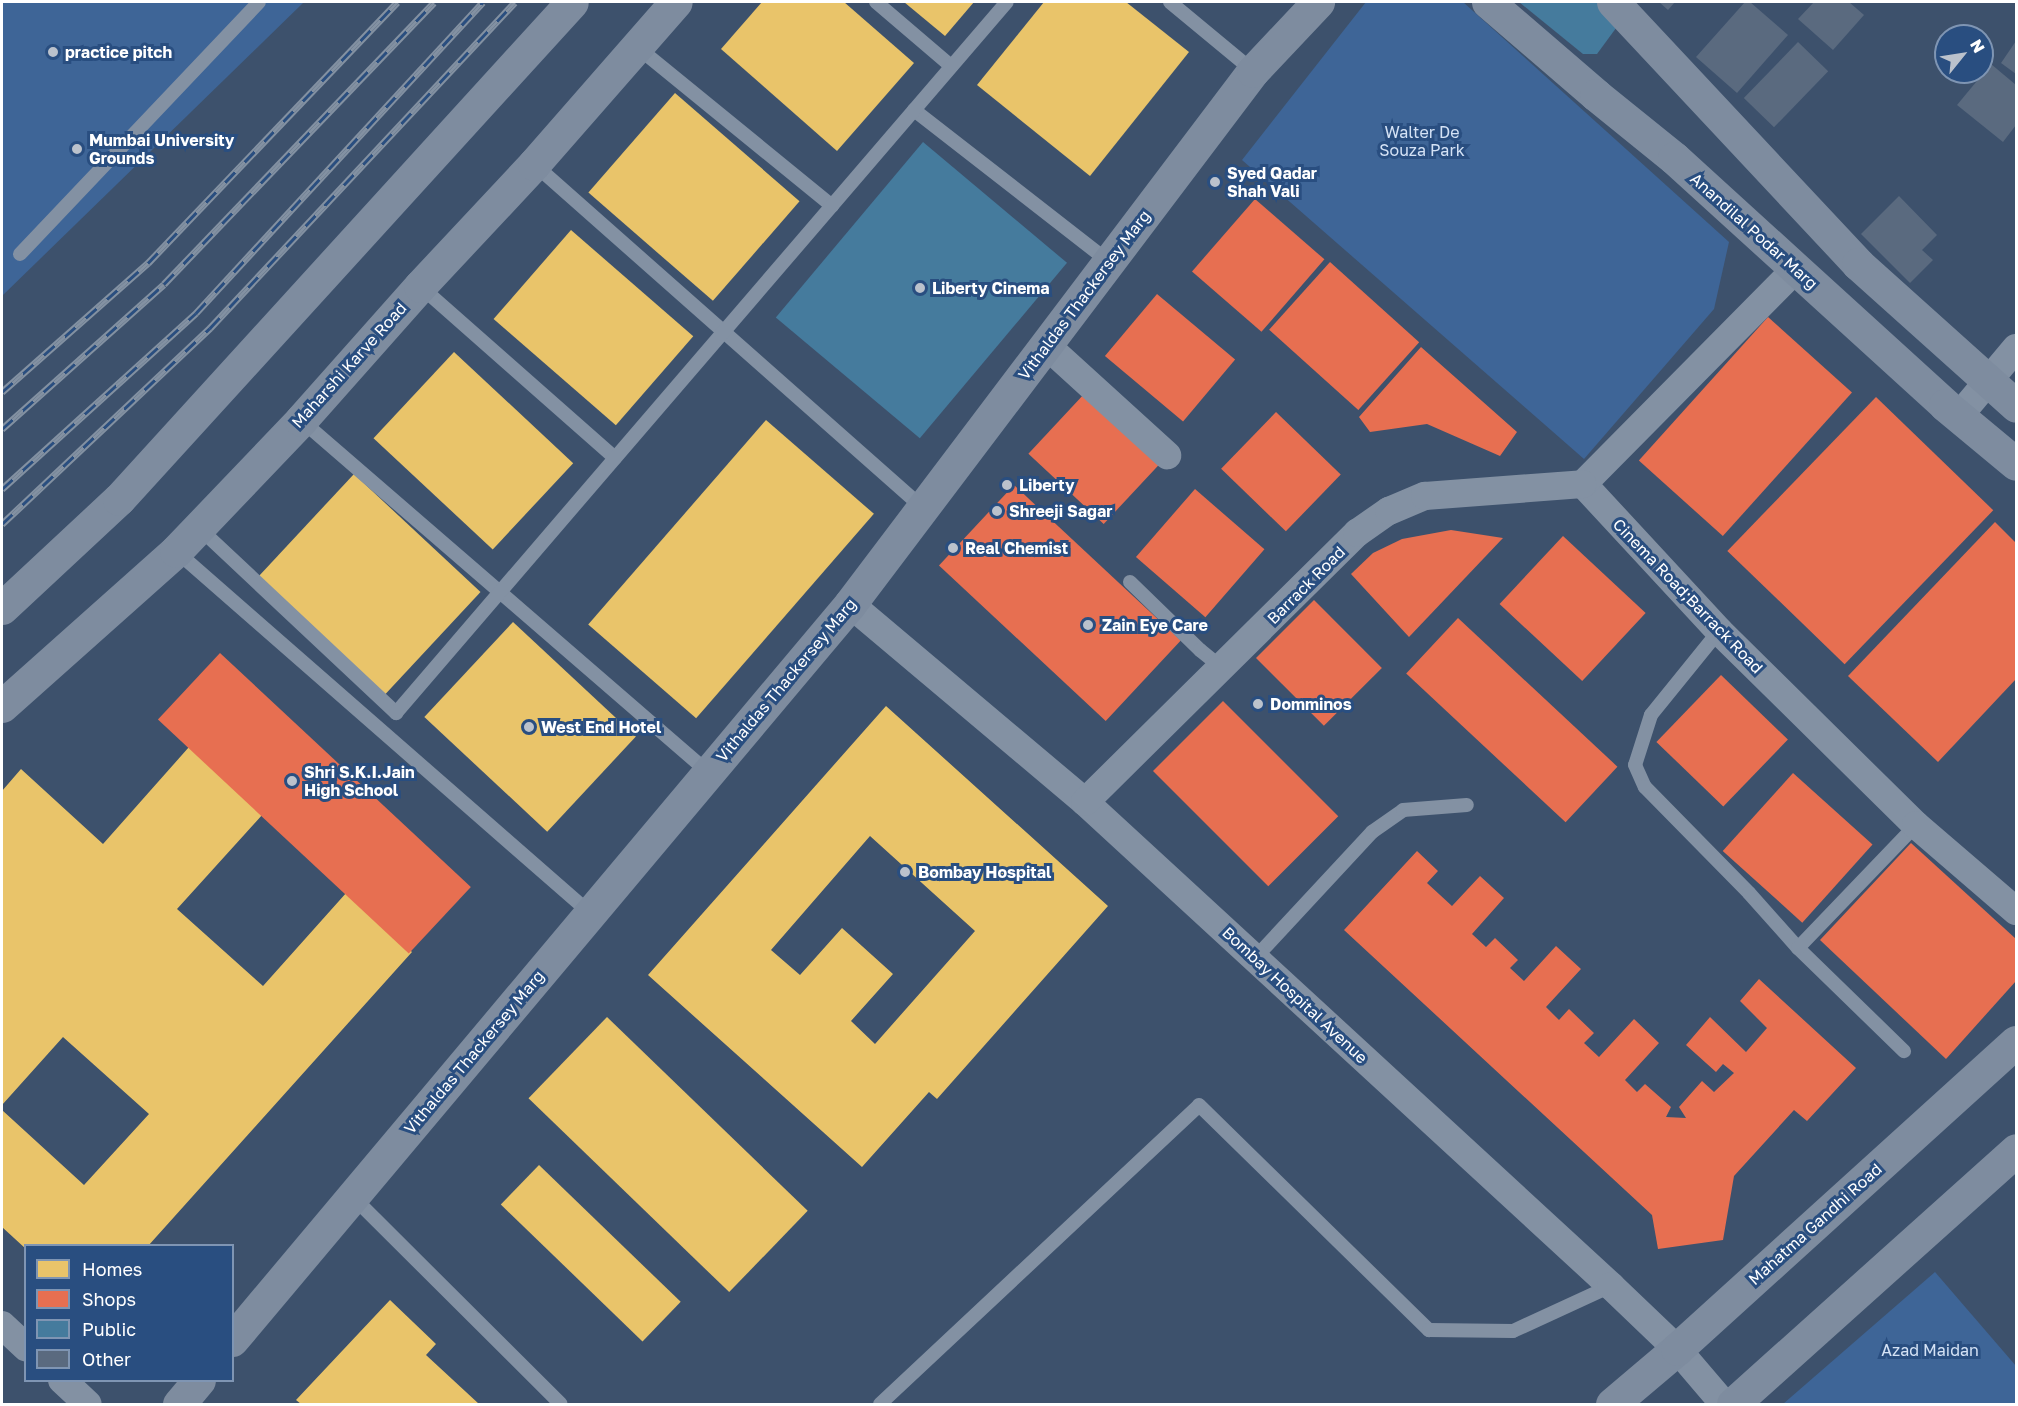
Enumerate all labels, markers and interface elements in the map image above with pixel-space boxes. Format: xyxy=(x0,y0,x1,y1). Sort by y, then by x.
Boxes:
north arrow xyxy=(1934,24,1994,84)
text: N xyxy=(1966,36,1990,56)
place label: practice pitch xyxy=(65,42,172,62)
marker: practice pitch xyxy=(46,45,60,59)
park label: Walter De Souza Park xyxy=(1379,122,1465,160)
place label: Mumbai University Grounds xyxy=(89,130,234,168)
marker: Mumbai University Grounds xyxy=(70,142,84,156)
place label: Syed Qadar Shah Vali xyxy=(1227,163,1317,201)
street label: Anandilal Podar Marg xyxy=(1686,169,1822,293)
marker: Syed Qadar Shah Vali xyxy=(1208,175,1222,189)
street label: Vithaldas Thackersey Marg xyxy=(1014,206,1154,384)
place label: Liberty Cinema xyxy=(932,278,1050,298)
marker: Liberty Cinema xyxy=(913,281,927,295)
street label: Maharshi Karve Road xyxy=(288,298,410,432)
place label: Liberty xyxy=(1019,475,1075,495)
marker: Liberty xyxy=(1000,478,1014,492)
place label: Shreeji Sagar xyxy=(1009,501,1112,521)
marker: Shreeji Sagar xyxy=(990,504,1004,518)
street label: Cinema Road;Barrack Road xyxy=(1609,515,1767,677)
place label: Real Chemist xyxy=(965,538,1068,558)
marker: Real Chemist xyxy=(946,541,960,555)
street label: Barrack Road xyxy=(1263,542,1349,628)
street label: Vithaldas Thackersey Marg xyxy=(712,594,860,766)
place label: Zain Eye Care xyxy=(1102,615,1208,635)
marker: Zain Eye Care xyxy=(1079,616,1097,634)
place label: Domminos xyxy=(1270,694,1352,714)
marker: Domminos xyxy=(1251,697,1265,711)
place label: West End Hotel xyxy=(541,717,661,737)
marker: West End Hotel xyxy=(522,720,536,734)
place label: Shri S.K.I.Jain High School xyxy=(304,762,415,800)
marker: Shri S.K.I.Jain High School xyxy=(285,774,299,788)
place label: Bombay Hospital xyxy=(918,862,1051,882)
marker: Bombay Hospital xyxy=(896,863,914,881)
street label: Bombay Hospital Avenue xyxy=(1218,923,1372,1067)
street label: Vithaldas Thackersey Marg xyxy=(400,966,548,1138)
street label: Mahatma Gandhi Road xyxy=(1744,1159,1886,1289)
legend xyxy=(24,1244,234,1382)
text: Homes xyxy=(82,1258,142,1280)
text: Shops xyxy=(82,1288,136,1310)
text: Public xyxy=(82,1318,136,1340)
park label: Azad Maidan xyxy=(1881,1340,1979,1360)
text: Other xyxy=(82,1348,131,1370)

